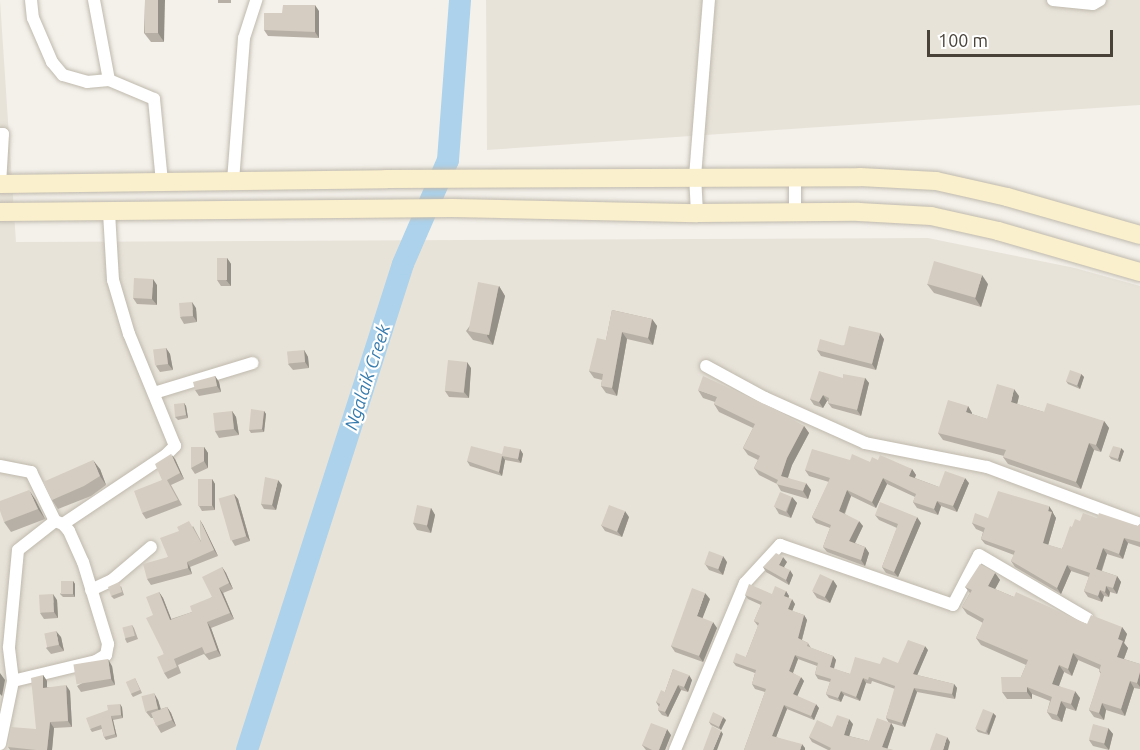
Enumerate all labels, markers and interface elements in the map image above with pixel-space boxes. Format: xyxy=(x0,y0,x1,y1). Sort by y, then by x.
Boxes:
scale bar xyxy=(930,18,1116,56)
text: 100 m xyxy=(938,30,988,50)
water label: Ngalaik Creek xyxy=(340,321,394,433)

